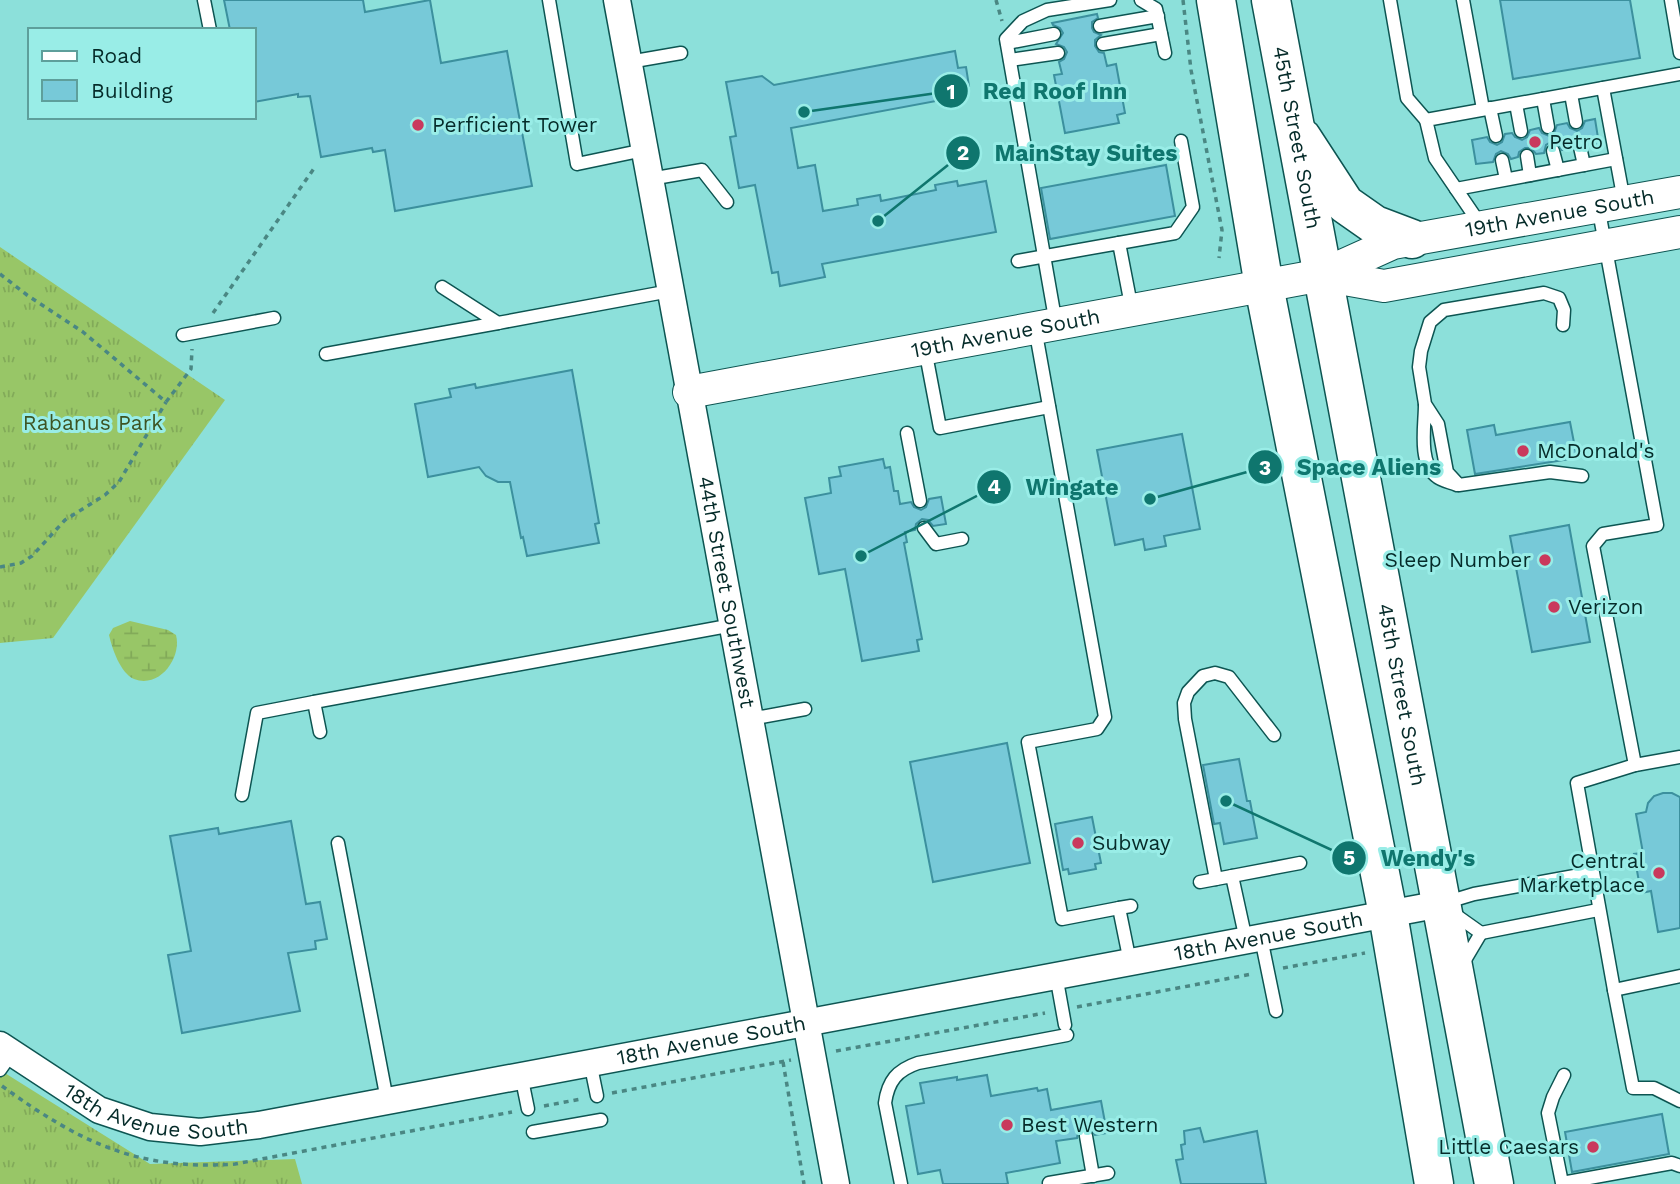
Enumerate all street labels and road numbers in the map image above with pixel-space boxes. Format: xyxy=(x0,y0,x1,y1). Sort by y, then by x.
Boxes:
street label: 45th Street South xyxy=(1268,44,1327,231)
street label: 19th Avenue South xyxy=(1463,184,1656,242)
street label: 19th Avenue South xyxy=(909,303,1102,363)
street label: 44th Street Southwest xyxy=(693,474,761,710)
street label: 45th Street South xyxy=(1373,601,1432,788)
street label: 18th Avenue South xyxy=(1172,906,1365,966)
street label: 18th Avenue South xyxy=(615,1010,808,1070)
street label: 18th Avenue South xyxy=(60,1078,249,1144)

